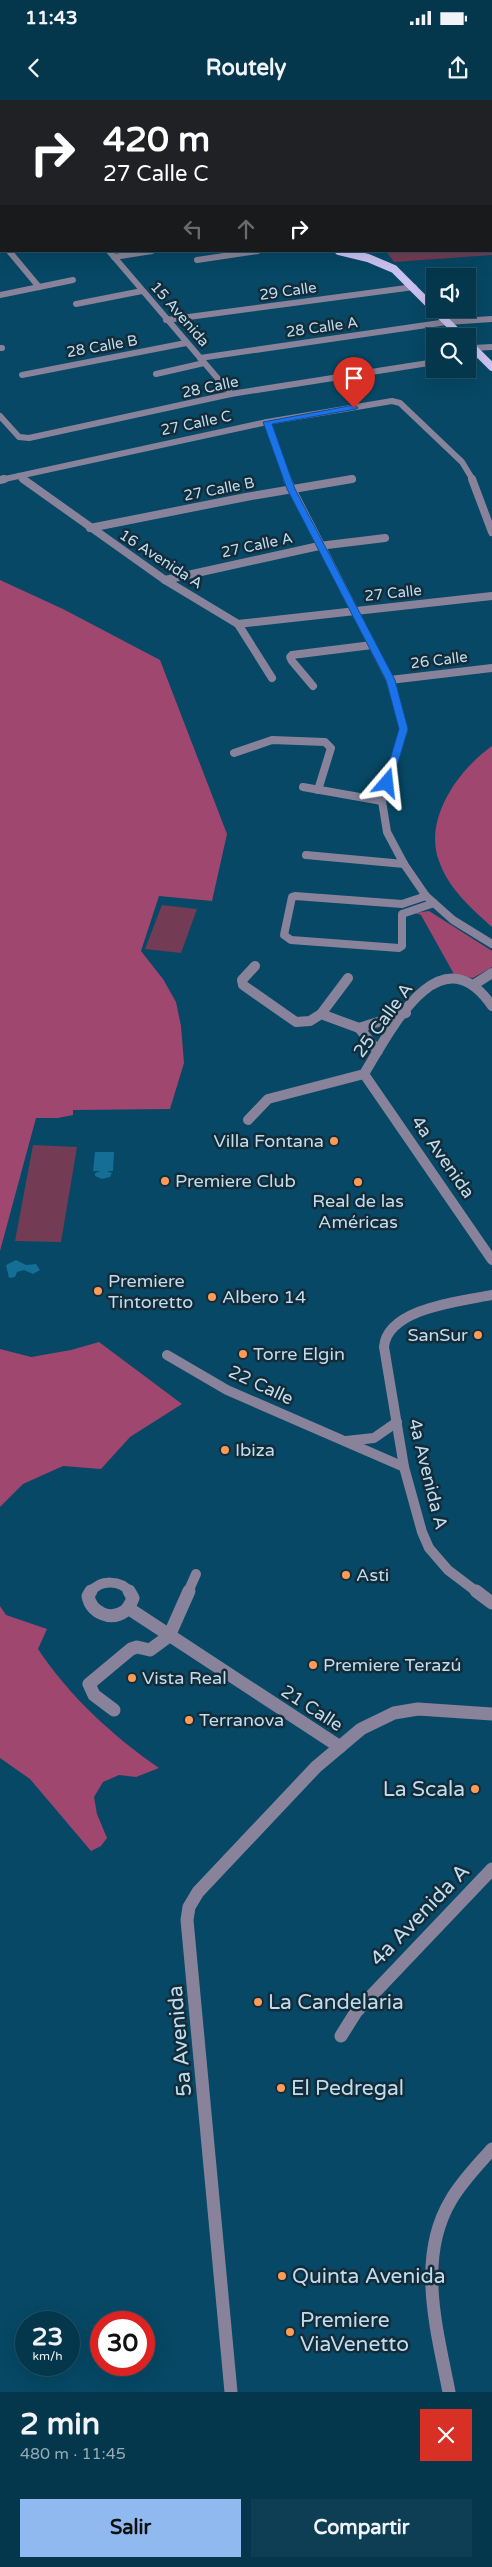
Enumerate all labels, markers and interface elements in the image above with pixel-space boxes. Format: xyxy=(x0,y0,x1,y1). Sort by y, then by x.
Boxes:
text: 11:43 xyxy=(25,7,78,29)
icon: back xyxy=(20,54,48,82)
icon: share xyxy=(444,54,472,82)
text: Routely xyxy=(206,55,286,81)
text: 420 m xyxy=(103,119,210,161)
icon: right xyxy=(20,120,85,185)
text: 27 Calle C xyxy=(103,161,208,187)
icon: left xyxy=(179,215,207,243)
icon: ahead xyxy=(232,215,260,243)
icon: right xyxy=(285,215,313,243)
map controls xyxy=(426,268,476,378)
button: sound xyxy=(426,268,476,318)
street label: 15 Avenida xyxy=(147,278,213,350)
street label: 29 Calle xyxy=(258,278,318,304)
street label: 28 Calle A xyxy=(285,313,359,341)
button: search xyxy=(426,328,476,378)
street label: 28 Calle B xyxy=(65,331,139,361)
pin xyxy=(333,357,375,408)
icon: arrive xyxy=(340,364,368,392)
street label: 28 Calle xyxy=(180,372,240,402)
street label: 27 Calle C xyxy=(159,407,233,439)
street label: 27 Calle B xyxy=(182,473,256,505)
street label: 16 Avenida A xyxy=(116,525,206,593)
street label: 27 Calle A xyxy=(220,529,294,561)
street label: 27 Calle xyxy=(363,581,423,605)
street label: 26 Calle xyxy=(409,648,469,672)
position arrow xyxy=(360,756,412,808)
street label: 25 Calle A xyxy=(348,978,418,1062)
street label: 4a Avenida xyxy=(407,1112,479,1202)
place label: Villa Fontana xyxy=(213,1130,324,1152)
marker: Villa Fontana xyxy=(328,1135,340,1147)
place label: Premiere Club xyxy=(175,1170,296,1192)
marker: Premiere Club xyxy=(159,1175,171,1187)
marker: Real de las Américas xyxy=(352,1176,364,1188)
place label: Real de las Américas xyxy=(312,1190,404,1233)
place label: Premiere Tintoretto xyxy=(108,1270,193,1313)
marker: Premiere Tintoretto xyxy=(92,1285,104,1297)
place label: Albero 14 xyxy=(222,1286,306,1308)
marker: Albero 14 xyxy=(206,1291,218,1303)
place label: SanSur xyxy=(407,1324,468,1346)
marker: SanSur xyxy=(472,1329,484,1341)
place label: Torre Elgin xyxy=(253,1343,345,1365)
marker: Torre Elgin xyxy=(237,1348,249,1360)
street label: 22 Calle xyxy=(225,1360,297,1410)
street label: 4a Avenida A xyxy=(404,1416,452,1532)
place label: Ibiza xyxy=(235,1439,275,1461)
marker: Ibiza xyxy=(219,1444,231,1456)
place label: Asti xyxy=(356,1564,389,1586)
marker: Asti xyxy=(340,1569,352,1581)
place label: Premiere Terazú xyxy=(323,1654,461,1676)
marker: Premiere Terazú xyxy=(307,1659,319,1671)
place label: Vista Real xyxy=(142,1667,227,1689)
marker: Vista Real xyxy=(126,1672,138,1684)
street label: 21 Calle xyxy=(277,1680,347,1736)
place label: Terranova xyxy=(199,1709,284,1731)
marker: Terranova xyxy=(183,1714,195,1726)
place label: La Scala xyxy=(383,1777,465,1802)
marker: La Scala xyxy=(469,1783,481,1795)
street label: 4a Avenida A xyxy=(365,1859,475,1971)
street label: 5a Avenida xyxy=(163,1984,197,2098)
place label: La Candelaria xyxy=(268,1990,404,2015)
marker: La Candelaria xyxy=(252,1996,264,2008)
place label: El Pedregal xyxy=(291,2076,404,2101)
marker: El Pedregal xyxy=(275,2082,287,2094)
place label: Quinta Avenida xyxy=(292,2264,446,2289)
marker: Quinta Avenida xyxy=(276,2270,288,2282)
place label: Premiere ViaVenetto xyxy=(300,2308,409,2357)
speed limit sign: 30 xyxy=(90,2311,155,2376)
text: 23 xyxy=(32,2322,63,2352)
marker: Premiere ViaVenetto xyxy=(284,2326,296,2338)
text: km/h xyxy=(32,2349,63,2363)
text: 2 min xyxy=(20,2406,100,2443)
button: close xyxy=(420,2409,472,2461)
text: 480 m · 11:45 xyxy=(20,2444,126,2464)
button: Salir xyxy=(20,2499,241,2557)
button: Compartir xyxy=(251,2499,472,2557)

